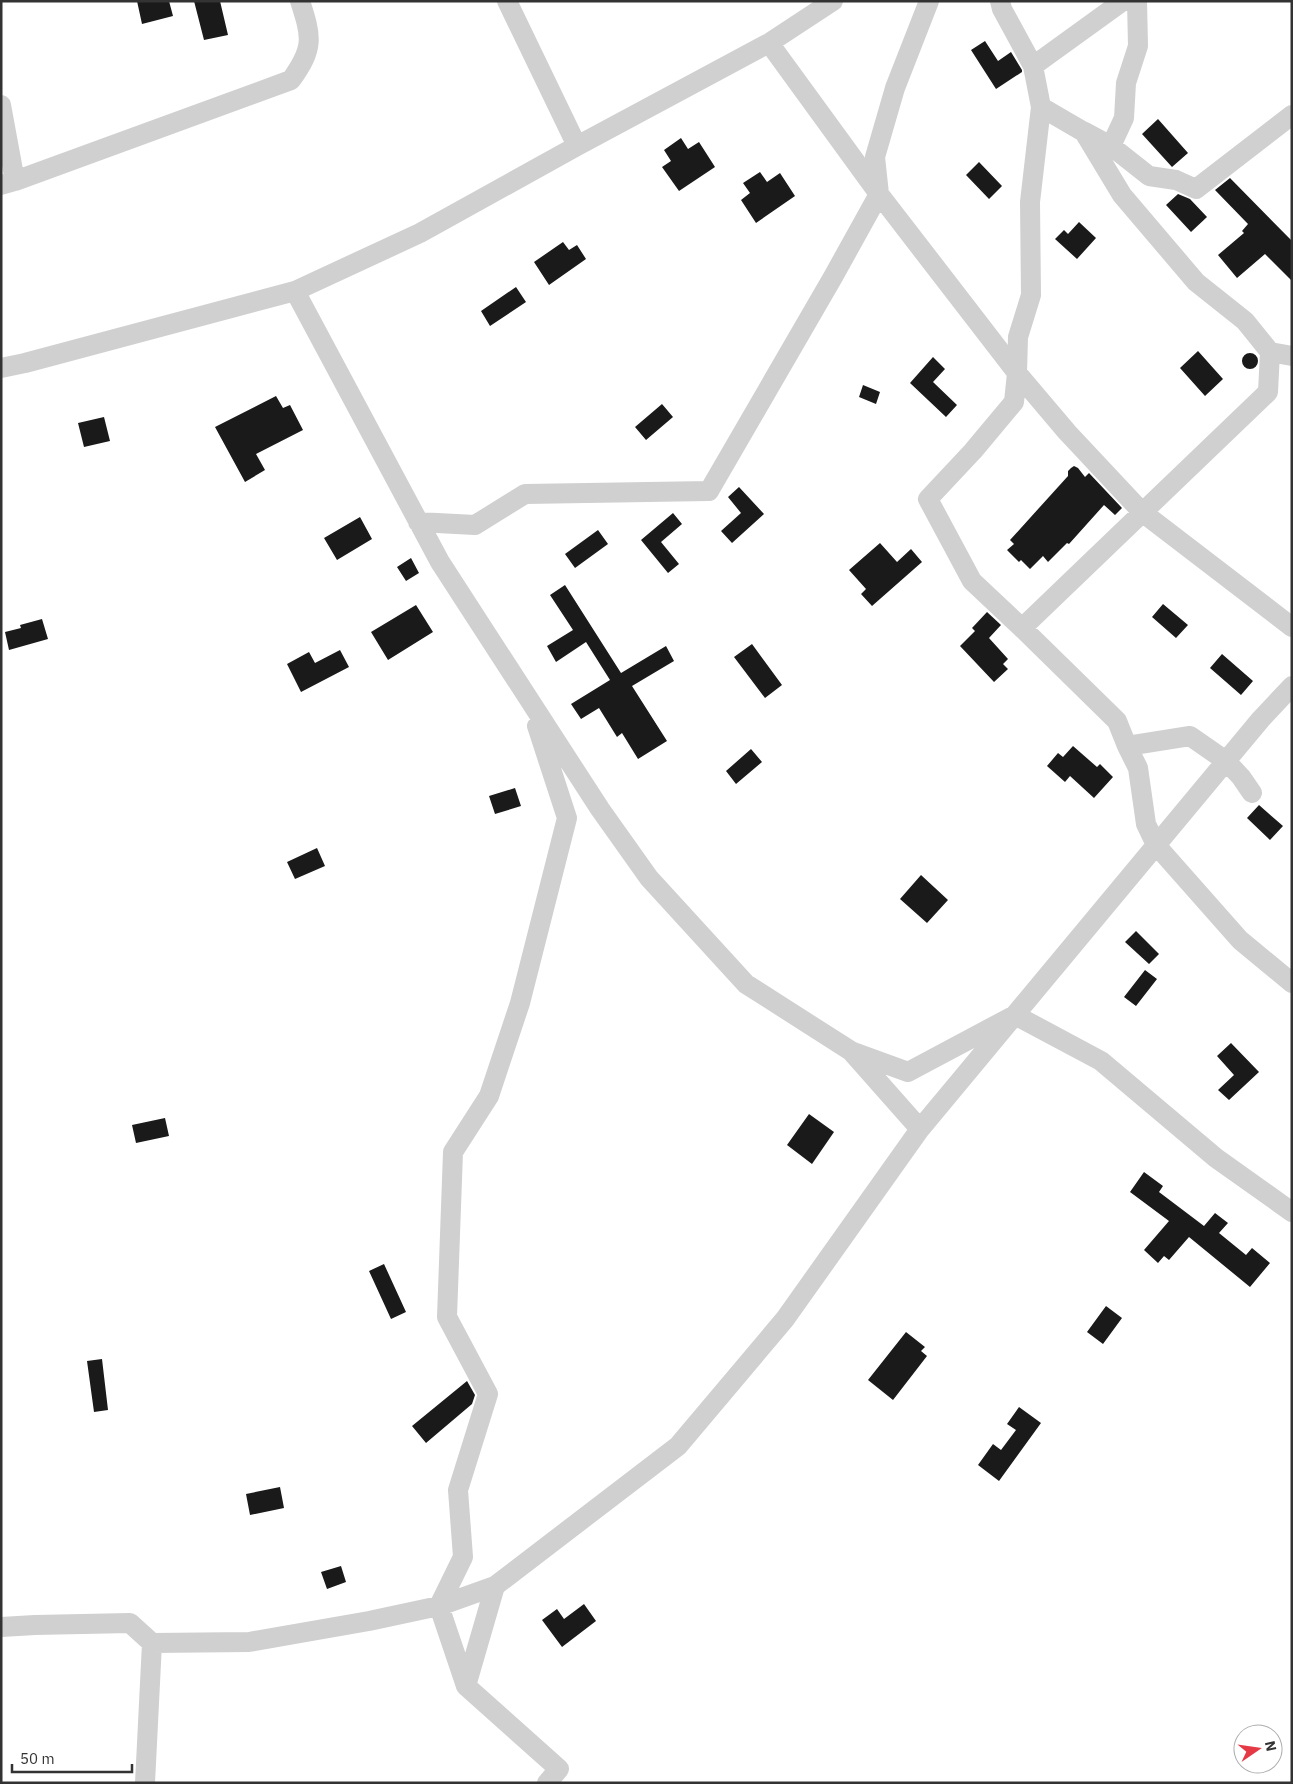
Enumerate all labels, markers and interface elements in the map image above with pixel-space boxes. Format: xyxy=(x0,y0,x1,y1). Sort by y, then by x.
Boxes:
north arrow xyxy=(1233,1724,1283,1774)
text: N xyxy=(1261,1739,1281,1753)
scale bar xyxy=(12,1742,132,1774)
text: 50 m xyxy=(20,1749,55,1768)

